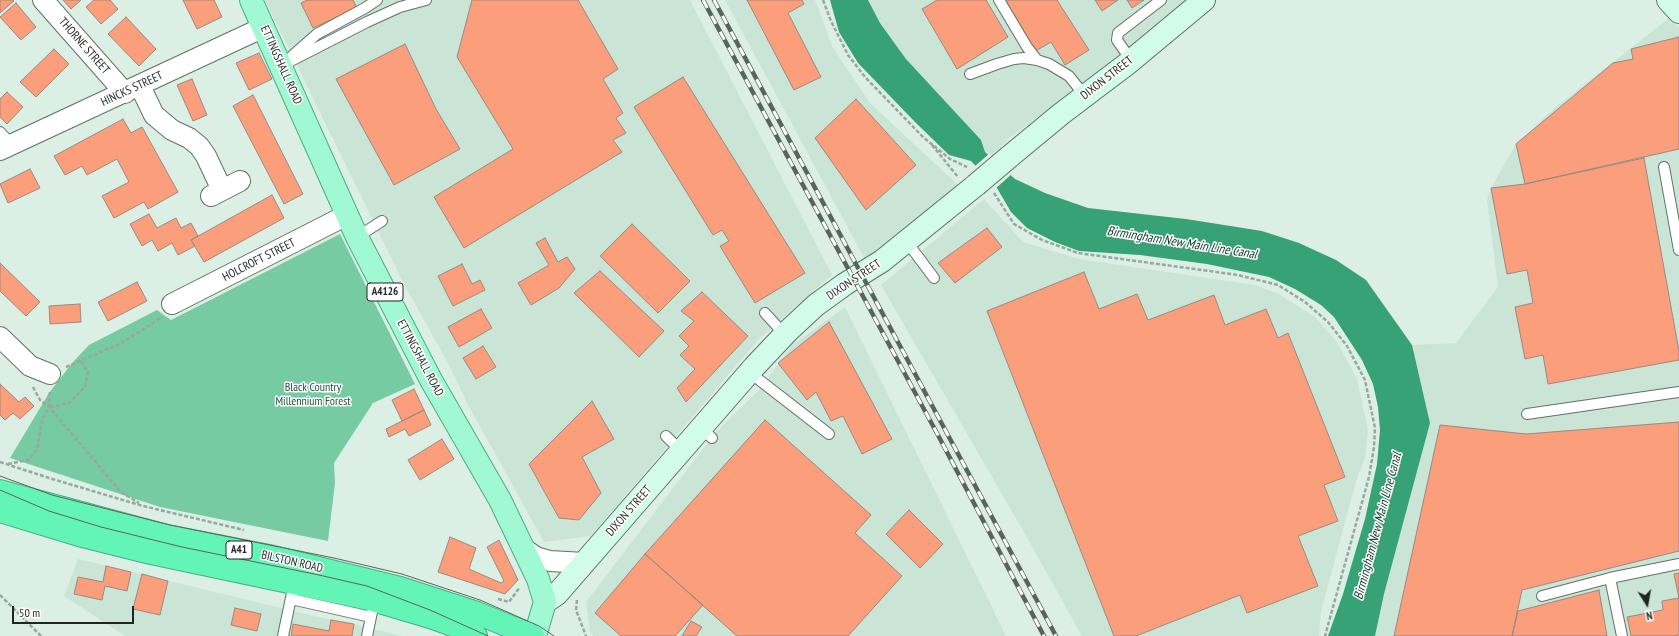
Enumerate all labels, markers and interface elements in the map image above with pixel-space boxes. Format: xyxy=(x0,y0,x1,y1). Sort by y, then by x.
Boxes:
street label: THORNE STREET xyxy=(56,15,112,77)
street label: ETTINGSHALL ROAD xyxy=(257,23,305,107)
street label: DIXON STREET xyxy=(1078,53,1136,103)
street label: HINCKS STREET xyxy=(99,68,165,110)
water label: Birmingham New Main Line Canal xyxy=(1106,223,1258,263)
street label: HOLCROFT STREET xyxy=(220,236,298,284)
street label: DIXON STREET xyxy=(824,257,884,303)
road number: A4126 xyxy=(367,283,403,301)
street label: ETTINGSHALL ROAD xyxy=(394,317,446,399)
park label: Black Country Millennium Forest xyxy=(275,381,351,409)
water label: Birmingham New Main Line Canal xyxy=(1351,451,1405,601)
street label: DIXON STREET xyxy=(603,483,655,539)
road number: A41 xyxy=(226,541,252,559)
street label: BILSTON ROAD xyxy=(260,548,324,576)
north arrow xyxy=(1627,584,1667,624)
scale bar xyxy=(14,598,136,624)
text: 50 m xyxy=(19,605,40,620)
text: N xyxy=(1645,608,1654,623)

